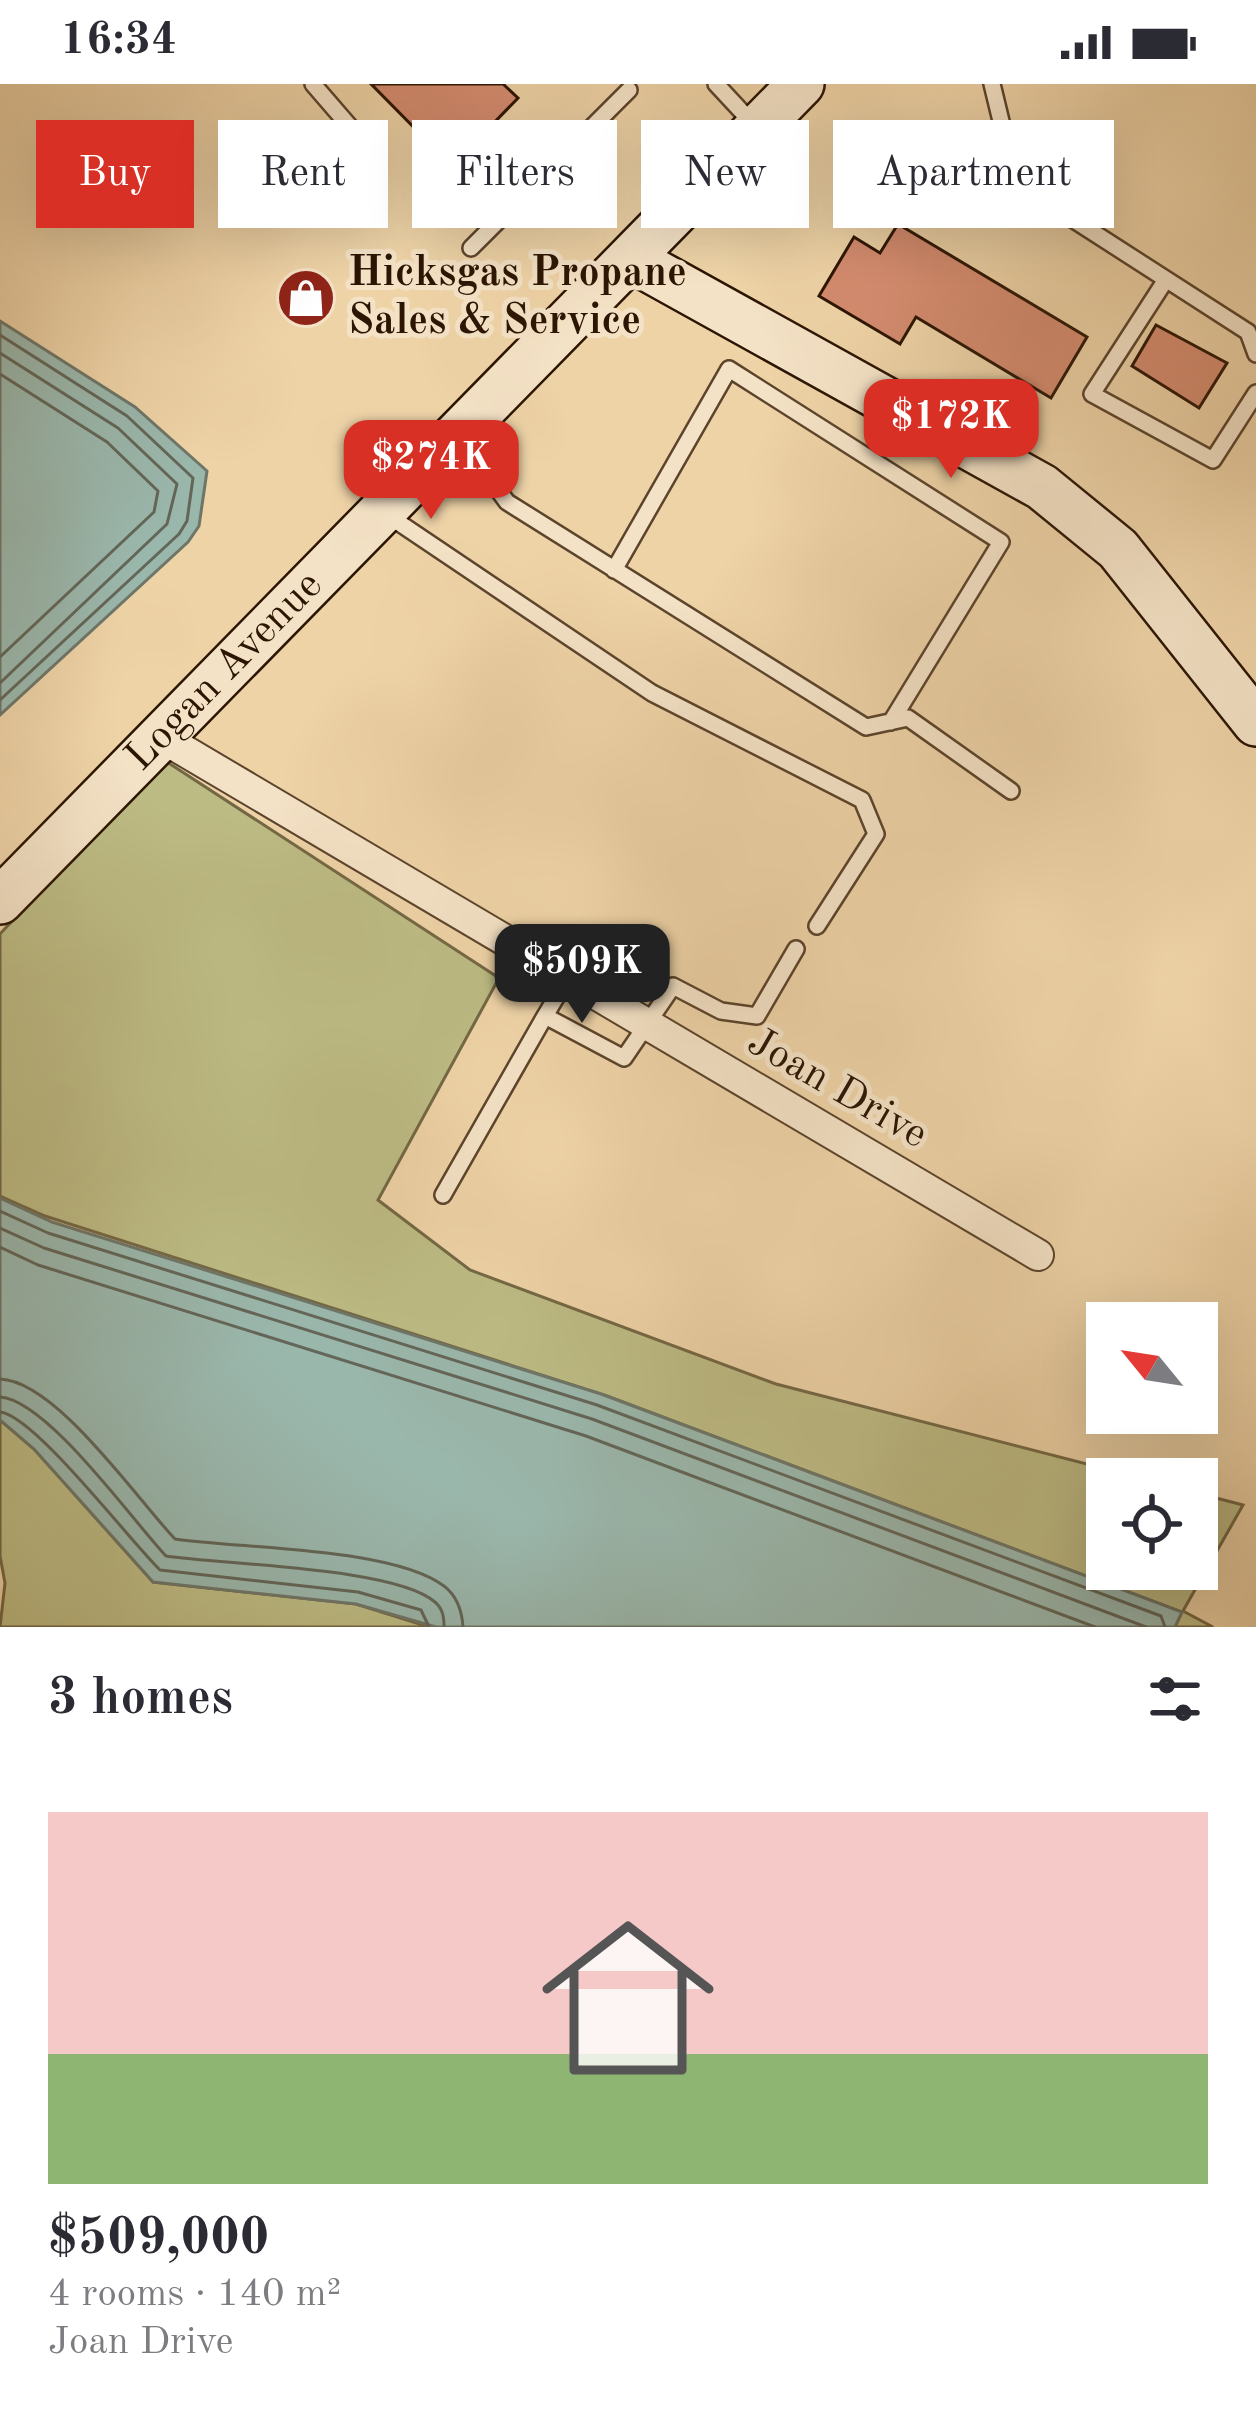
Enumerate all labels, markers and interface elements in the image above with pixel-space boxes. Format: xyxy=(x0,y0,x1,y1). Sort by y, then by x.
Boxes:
text: 16:34 xyxy=(60,19,177,64)
chip: Buy xyxy=(36,120,194,228)
chip: Rent xyxy=(218,120,388,228)
chip: Filters xyxy=(412,120,617,228)
chip: New xyxy=(641,120,809,228)
chip: Apartment xyxy=(833,120,1114,228)
place label: Hicksgas Propane Sales & Service xyxy=(348,253,687,343)
shop icon: Hicksgas Propane Sales & Service xyxy=(275,267,337,329)
pin: $172K xyxy=(867,379,1035,481)
text: $172K xyxy=(891,398,1011,437)
pin: $274K xyxy=(347,420,515,522)
text: $274K xyxy=(371,439,491,478)
street label: Logan Avenue xyxy=(119,564,331,779)
pin: $509K xyxy=(498,924,666,1026)
text: $509K xyxy=(522,943,642,982)
street label: Joan Drive xyxy=(740,1021,934,1157)
north arrow xyxy=(1086,1302,1218,1434)
map controls xyxy=(1086,1302,1218,1590)
button: locate xyxy=(1086,1458,1218,1590)
icon: filters xyxy=(1142,1666,1208,1732)
text: 3 homes xyxy=(48,1674,233,1725)
icon: home xyxy=(520,1890,736,2106)
text: $509,000 xyxy=(48,2214,269,2265)
text: 4 rooms · 140 m² xyxy=(48,2275,341,2314)
text: Joan Drive xyxy=(48,2323,233,2362)

